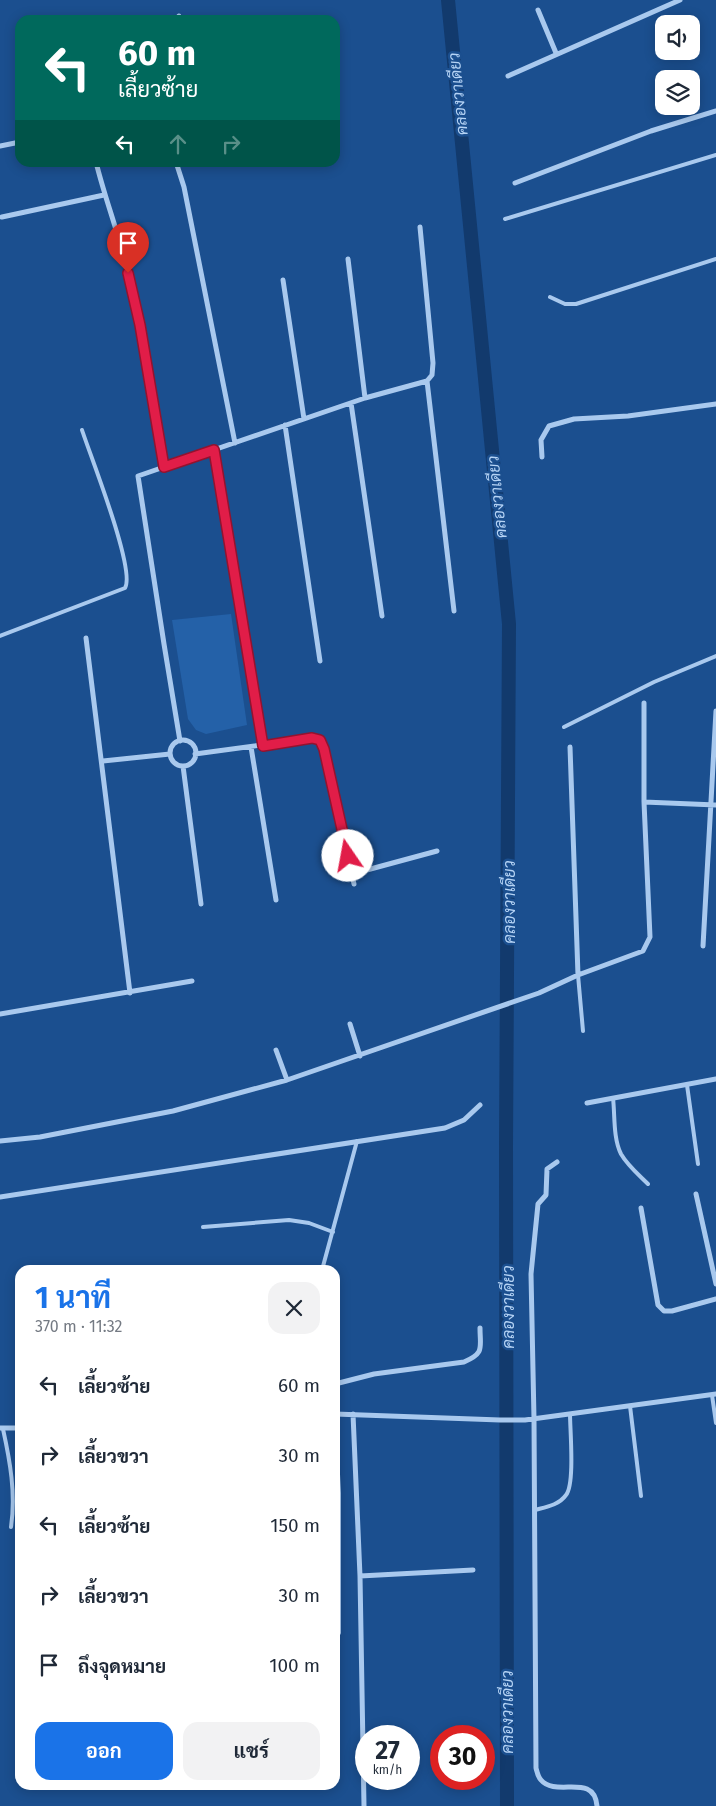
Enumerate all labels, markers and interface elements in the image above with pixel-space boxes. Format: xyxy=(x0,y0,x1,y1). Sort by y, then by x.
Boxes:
map controls xyxy=(655,15,700,115)
button: sound xyxy=(655,15,700,60)
text: 60 m xyxy=(118,32,196,74)
icon: left xyxy=(35,35,100,100)
water label: คลองวาเดียว xyxy=(442,52,472,137)
button: layers xyxy=(655,70,700,115)
text: เลี้ยวซ้าย xyxy=(118,76,198,103)
icon: left xyxy=(111,130,139,158)
icon: ahead xyxy=(164,130,192,158)
icon: right xyxy=(217,130,245,158)
pin xyxy=(107,222,149,273)
icon: arrive xyxy=(114,229,142,257)
water label: คลองวาเดียว xyxy=(481,455,511,540)
position arrow xyxy=(321,829,373,881)
water label: คลองวาเดียว xyxy=(498,860,519,944)
water label: คลองวาเดียว xyxy=(497,1265,518,1349)
text: 1 นาที xyxy=(35,1280,111,1316)
button: close xyxy=(268,1282,320,1334)
text: 370 m · 11:32 xyxy=(35,1317,122,1336)
icon: left xyxy=(35,1371,63,1399)
text: 60 m xyxy=(278,1374,320,1397)
text: เลี้ยวซ้าย xyxy=(78,1375,150,1398)
icon: right xyxy=(35,1441,63,1469)
text: 30 m xyxy=(279,1444,320,1467)
text: เลี้ยวขวา xyxy=(78,1445,149,1468)
icon: left xyxy=(35,1511,63,1539)
text: 150 m xyxy=(270,1514,320,1537)
text: เลี้ยวซ้าย xyxy=(78,1515,150,1538)
icon: right xyxy=(35,1581,63,1609)
text: 30 m xyxy=(279,1584,320,1607)
text: เลี้ยวขวา xyxy=(78,1585,149,1608)
icon: arrive xyxy=(35,1651,63,1679)
text: 100 m xyxy=(269,1654,320,1677)
text: ถึงจุดหมาย xyxy=(78,1655,166,1678)
water label: คลองวาเดียว xyxy=(496,1670,517,1754)
button: ออก xyxy=(35,1722,173,1780)
button: แชร์ xyxy=(183,1722,320,1780)
speed limit sign: 30 xyxy=(430,1725,495,1790)
text: 27 xyxy=(375,1736,400,1766)
text: km/h xyxy=(373,1763,402,1777)

